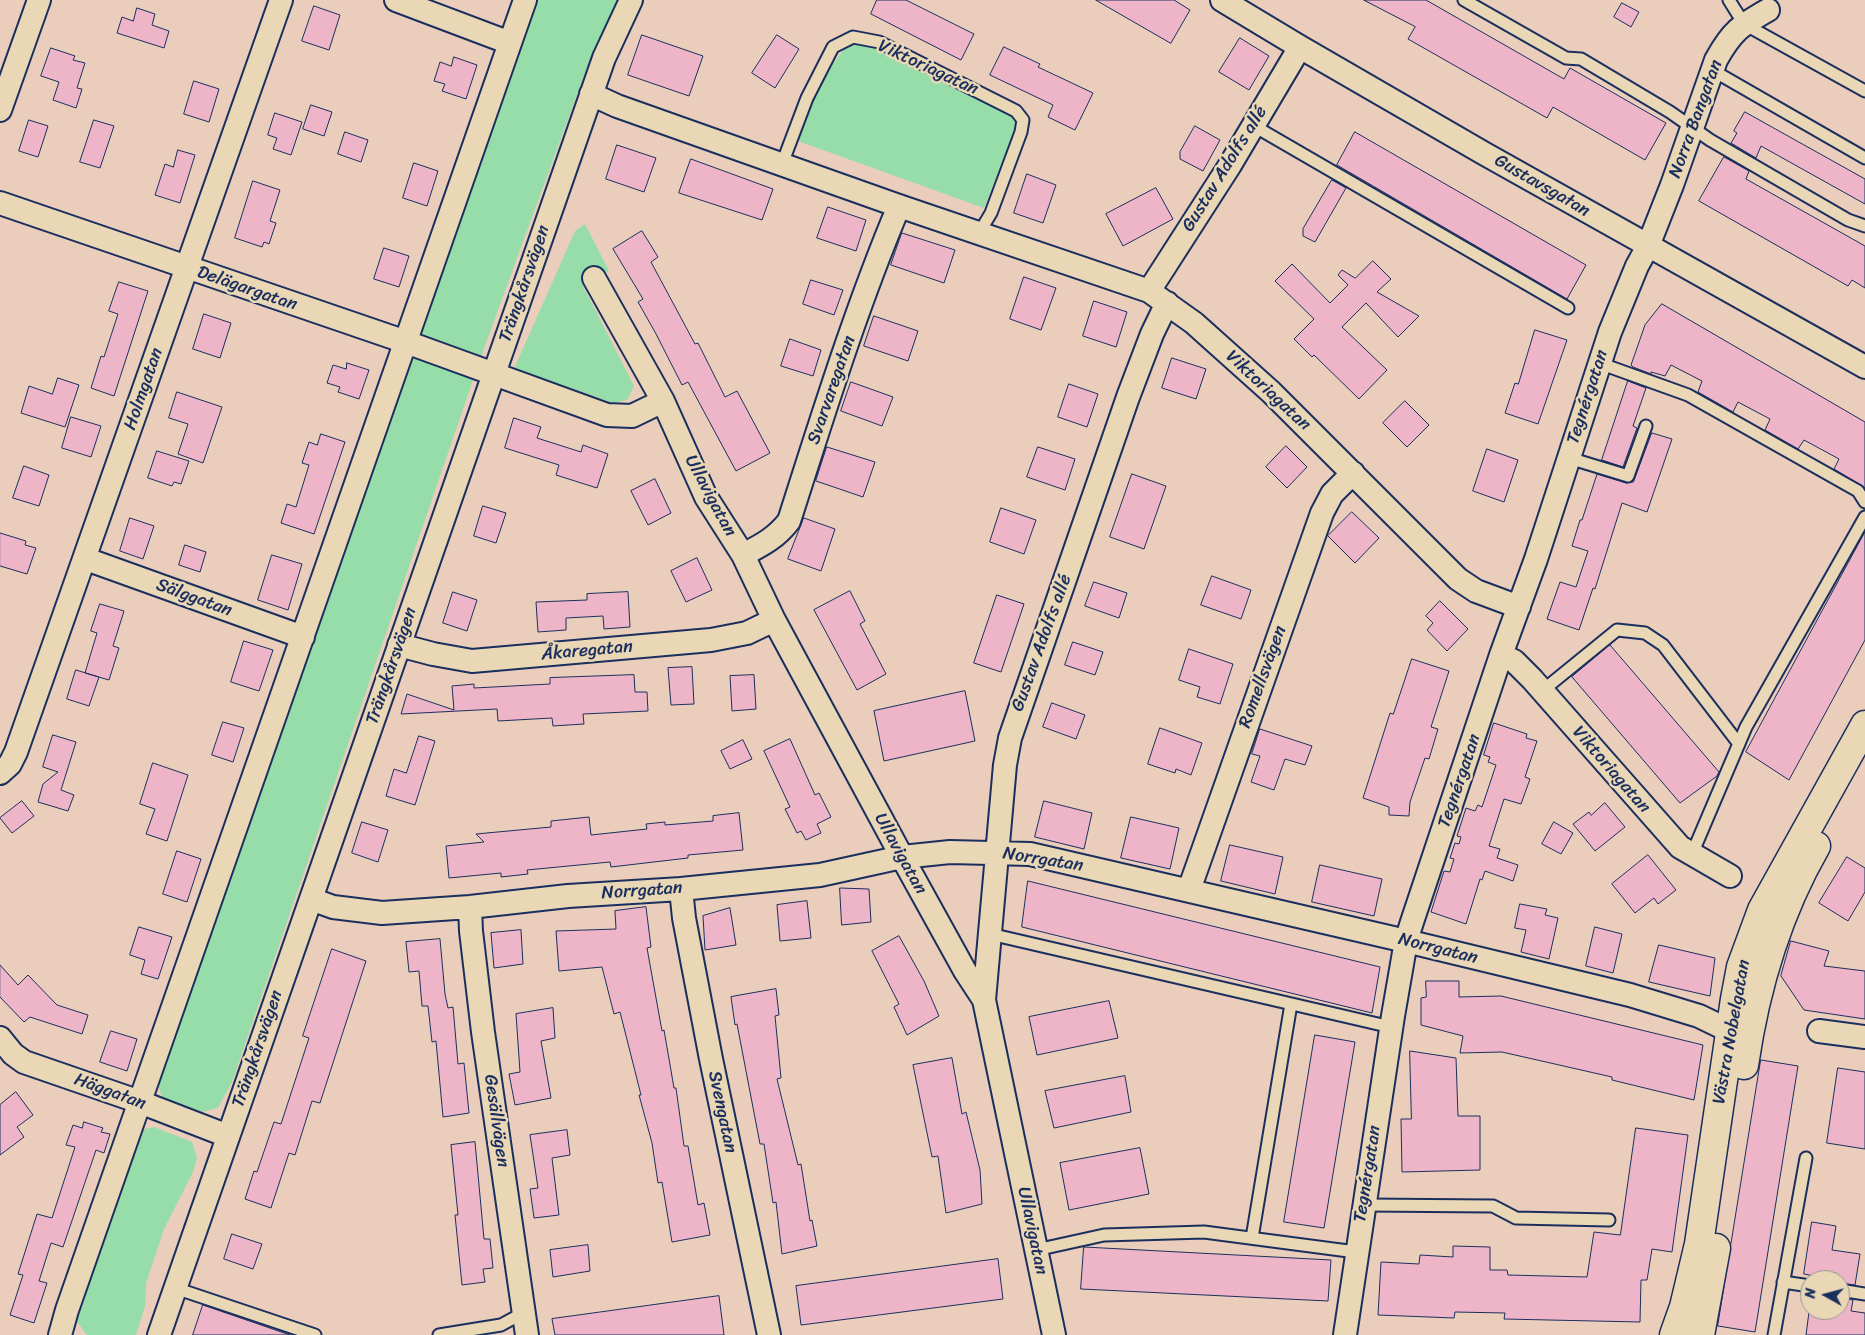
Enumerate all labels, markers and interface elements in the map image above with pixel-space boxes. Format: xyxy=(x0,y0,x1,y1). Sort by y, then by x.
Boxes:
street label: Viktoriagatan xyxy=(874,35,982,101)
street label: Norra Bangatan xyxy=(1665,57,1727,181)
street label: Gustav Adolfs allé xyxy=(1178,102,1272,236)
street label: Gustavsgatan xyxy=(1490,150,1594,222)
street label: Trängkårsvägen xyxy=(495,223,555,345)
street label: Delägargatan xyxy=(194,262,300,316)
street label: Svarvaregatan xyxy=(803,333,861,447)
street label: Holmgatan xyxy=(120,345,168,433)
street label: Viktoriagatan xyxy=(1221,346,1315,436)
street label: Tegnérgatan xyxy=(1563,347,1613,447)
street label: Ullavigatan xyxy=(679,451,741,541)
street label: Gustav Adolfs allé xyxy=(1007,572,1077,714)
street label: Sälggatan xyxy=(153,574,235,622)
street label: Trängkårsvägen xyxy=(362,605,422,727)
street label: Romellsvägen xyxy=(1235,623,1291,731)
street label: Åkaregatan xyxy=(540,636,634,666)
street label: Viktoriagatan xyxy=(1567,722,1655,818)
street label: Tegnérgatan xyxy=(1434,731,1486,831)
street label: Ullavigatan xyxy=(869,810,931,898)
street label: Norrgatan xyxy=(1001,843,1085,877)
street label: Norrgatan xyxy=(601,877,683,905)
street label: Norrgatan xyxy=(1396,929,1480,969)
street label: Västra Nobelgatan xyxy=(1709,958,1755,1106)
street label: Trängkårsvägen xyxy=(228,988,288,1110)
street label: Häggatan xyxy=(71,1069,149,1115)
street label: Svengatan xyxy=(703,1069,741,1155)
street label: Gesällvägen xyxy=(479,1073,513,1169)
street label: Tegnérgatan xyxy=(1350,1124,1386,1224)
street label: Ullavigatan xyxy=(1012,1185,1052,1277)
north arrow xyxy=(1800,1270,1850,1320)
text: N xyxy=(1798,1287,1824,1300)

